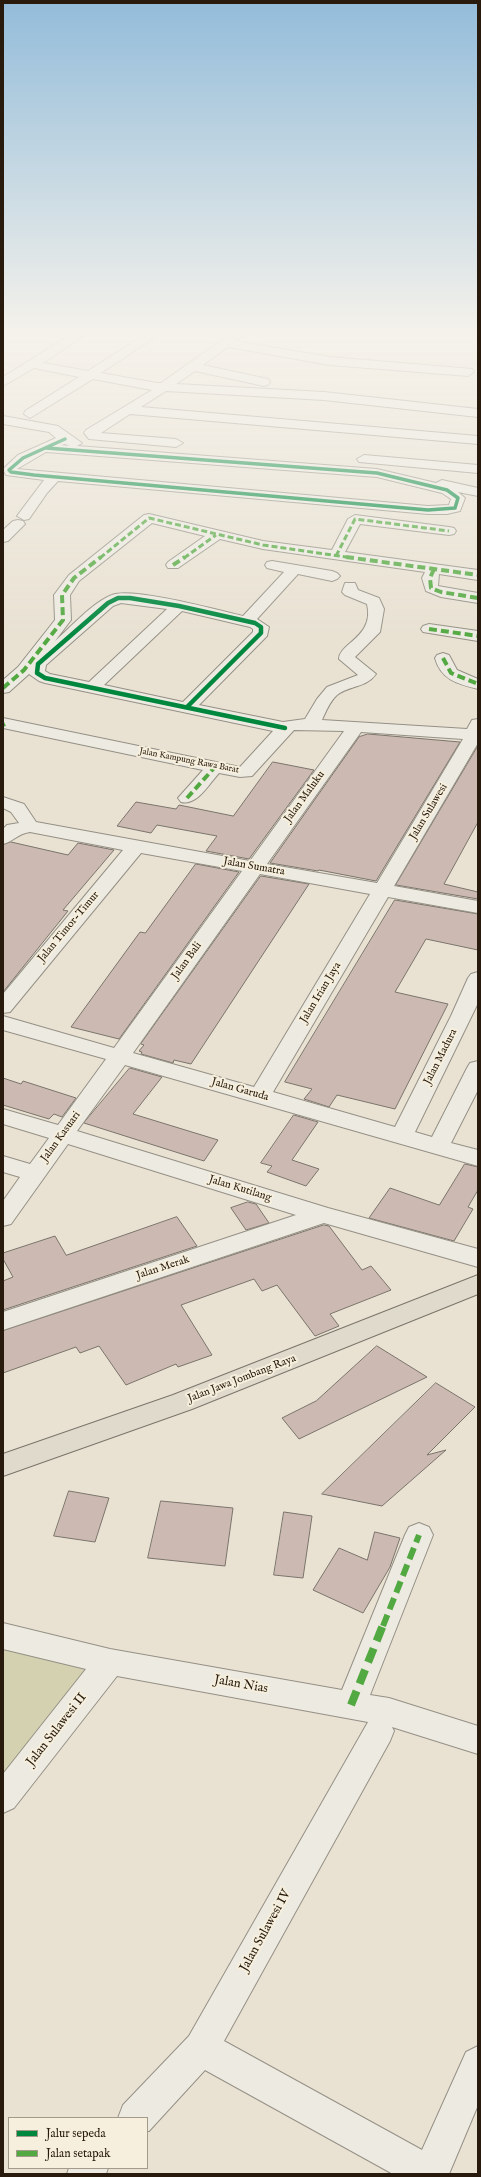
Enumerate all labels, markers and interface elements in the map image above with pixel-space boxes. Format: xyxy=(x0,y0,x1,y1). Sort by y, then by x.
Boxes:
street label: Jalan Kampung Rawa Barat xyxy=(138,746,240,776)
street label: Jalan Maluku xyxy=(282,769,328,825)
street label: Jalan Sulawesi xyxy=(407,782,451,842)
street label: Jalan Sumatra xyxy=(222,855,286,879)
street label: Jalan Timor-Timur xyxy=(35,889,103,965)
street label: Jalan Bali xyxy=(169,940,205,982)
street label: Jalan Irian Jaya xyxy=(298,960,344,1026)
street label: Jalan Madura xyxy=(421,1027,461,1087)
street label: Jalan Garuda xyxy=(210,1076,270,1104)
street label: Jalan Kasuari xyxy=(38,1109,84,1165)
street label: Jalan Kutilang xyxy=(207,1173,273,1205)
street label: Jalan Merak xyxy=(135,1253,191,1283)
street label: Jalan Jawa Jombang Raya xyxy=(186,1352,298,1406)
street label: Jalan Nias xyxy=(213,1673,269,1697)
street label: Jalan Sulawesi II xyxy=(24,1690,90,1770)
street label: Jalan Sulawesi IV xyxy=(237,1887,295,1975)
legend xyxy=(8,2117,148,2169)
text: Jalur sepeda xyxy=(46,2126,106,2141)
text: Jalan setapak xyxy=(46,2146,110,2161)

